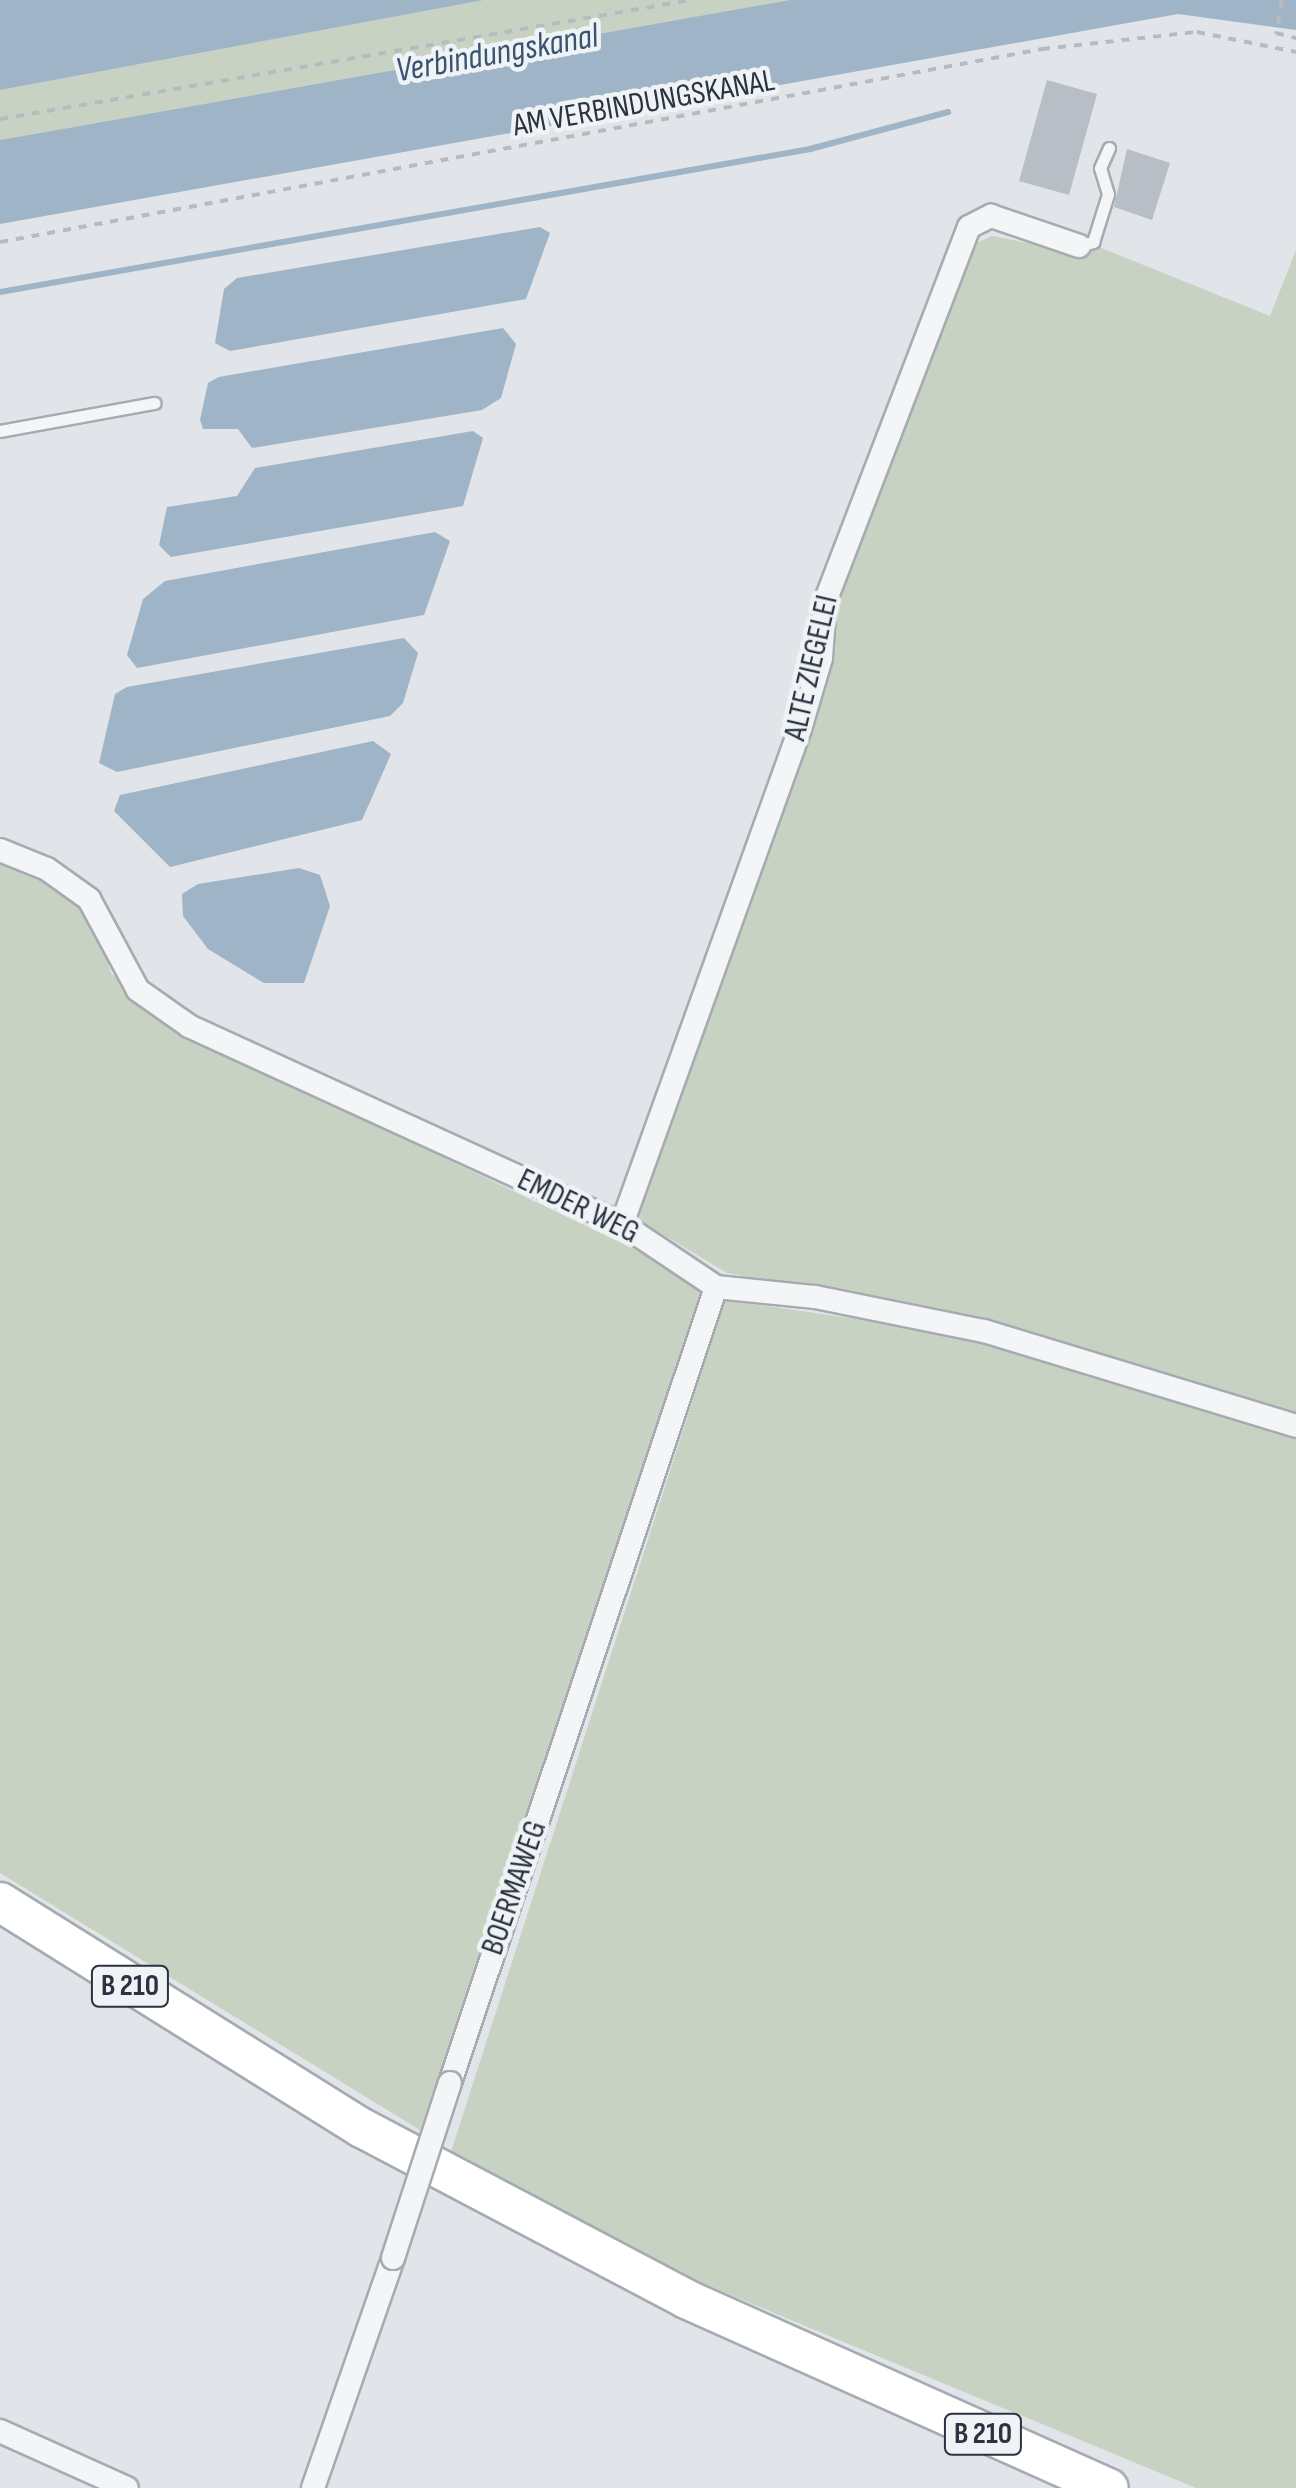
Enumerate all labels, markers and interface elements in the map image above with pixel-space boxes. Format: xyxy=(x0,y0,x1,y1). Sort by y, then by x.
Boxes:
water label: Verbindungskanal xyxy=(393,16,601,92)
street label: AM VERBINDUNGSKANAL xyxy=(510,62,778,146)
street label: ALTE ZIEGELEI xyxy=(777,592,847,744)
street label: EMDER WEG xyxy=(511,1161,645,1253)
street label: BOERMAWEG xyxy=(474,1816,556,1960)
road number: B 210 xyxy=(90,1961,170,2011)
road number: B 210 xyxy=(943,2409,1023,2459)

